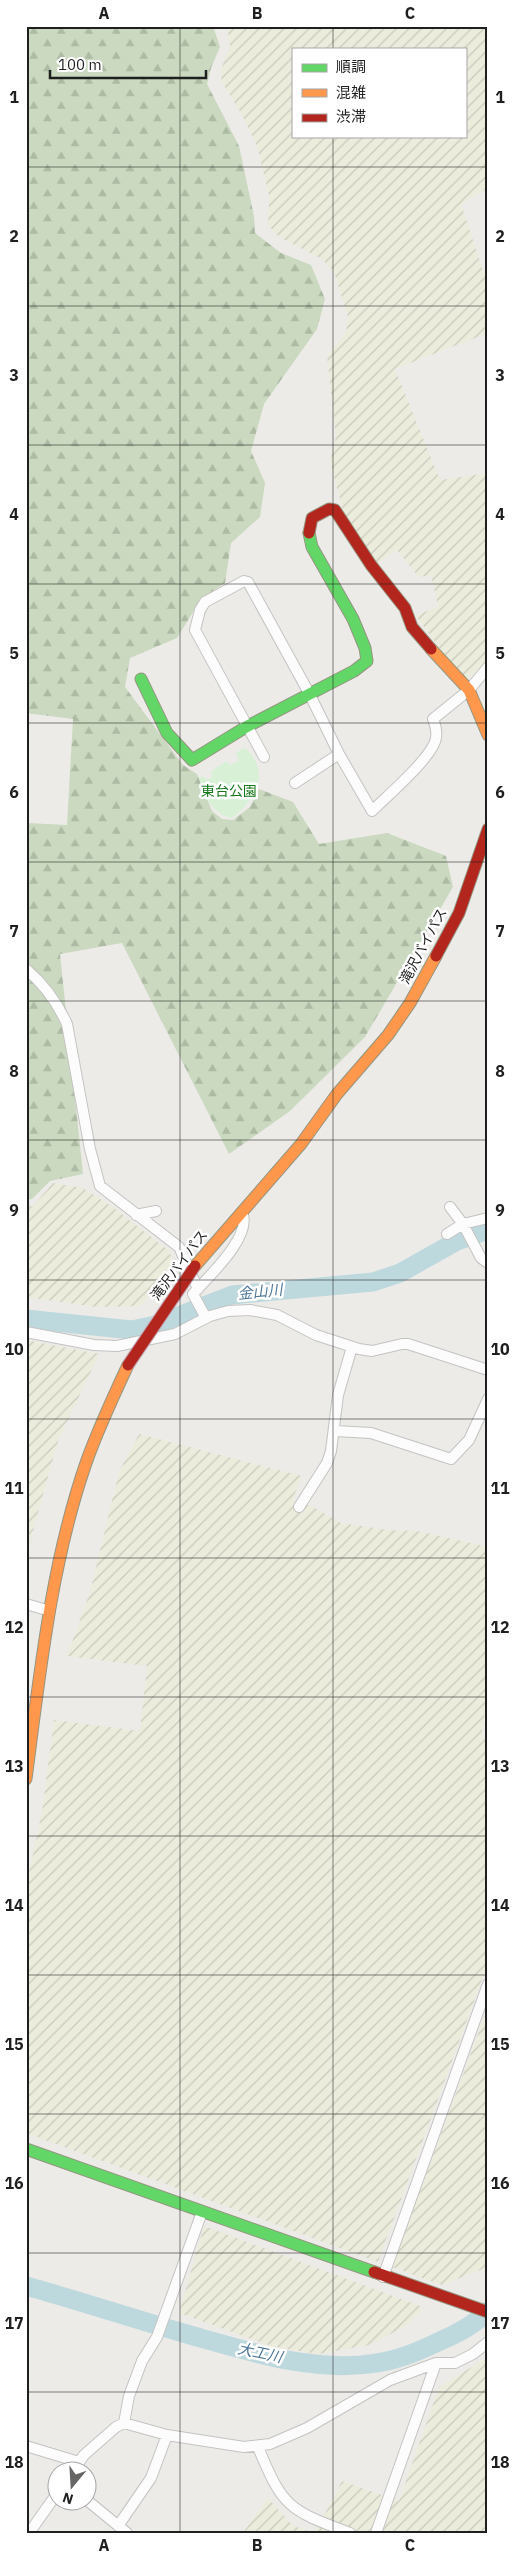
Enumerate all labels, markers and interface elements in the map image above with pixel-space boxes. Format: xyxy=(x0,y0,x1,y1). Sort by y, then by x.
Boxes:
text: A xyxy=(99,3,110,23)
text: B xyxy=(252,3,263,23)
text: C xyxy=(405,3,415,23)
scale bar xyxy=(50,48,206,80)
legend xyxy=(292,48,466,138)
text: 100 m xyxy=(58,55,102,74)
text: 順調 xyxy=(336,57,366,76)
text: 混雑 xyxy=(336,83,366,102)
text: 1 xyxy=(9,87,19,107)
text: 1 xyxy=(495,87,505,107)
text: 渋滞 xyxy=(336,107,366,126)
text: 2 xyxy=(9,226,19,246)
text: 2 xyxy=(495,226,505,246)
text: 3 xyxy=(9,365,19,385)
text: 3 xyxy=(495,365,505,385)
text: 4 xyxy=(9,504,19,524)
text: 4 xyxy=(495,504,505,524)
text: 5 xyxy=(9,643,19,663)
text: 5 xyxy=(495,643,505,663)
text: 6 xyxy=(9,782,19,802)
park label: 東台公園 xyxy=(201,782,257,800)
text: 6 xyxy=(495,782,505,802)
street label: 滝沢バイパス xyxy=(395,905,451,987)
text: 7 xyxy=(9,921,19,941)
text: 7 xyxy=(495,921,505,941)
text: 8 xyxy=(9,1061,19,1081)
text: 8 xyxy=(495,1061,505,1081)
text: 9 xyxy=(9,1200,19,1220)
text: 9 xyxy=(495,1200,505,1220)
street label: 滝沢バイパス xyxy=(147,1226,211,1304)
water label: 金山川 xyxy=(237,1279,285,1303)
text: 10 xyxy=(4,1339,24,1359)
text: 10 xyxy=(490,1339,510,1359)
text: 11 xyxy=(4,1478,24,1498)
text: 11 xyxy=(490,1478,510,1498)
text: 12 xyxy=(4,1617,24,1637)
text: 12 xyxy=(490,1617,510,1637)
text: 13 xyxy=(4,1756,24,1776)
text: 13 xyxy=(490,1756,510,1776)
text: 14 xyxy=(4,1895,24,1915)
text: 14 xyxy=(490,1895,510,1915)
text: 15 xyxy=(4,2034,24,2054)
text: 15 xyxy=(490,2034,510,2054)
text: 16 xyxy=(4,2173,24,2193)
text: 16 xyxy=(490,2173,510,2193)
text: 17 xyxy=(4,2313,24,2333)
text: 17 xyxy=(490,2313,510,2333)
water label: 大工川 xyxy=(236,2339,286,2367)
text: 18 xyxy=(4,2452,24,2472)
text: 18 xyxy=(490,2452,510,2472)
north arrow xyxy=(48,2462,98,2512)
text: N xyxy=(60,2488,76,2508)
text: A xyxy=(99,2535,110,2555)
text: B xyxy=(252,2535,263,2555)
text: C xyxy=(405,2535,415,2555)

